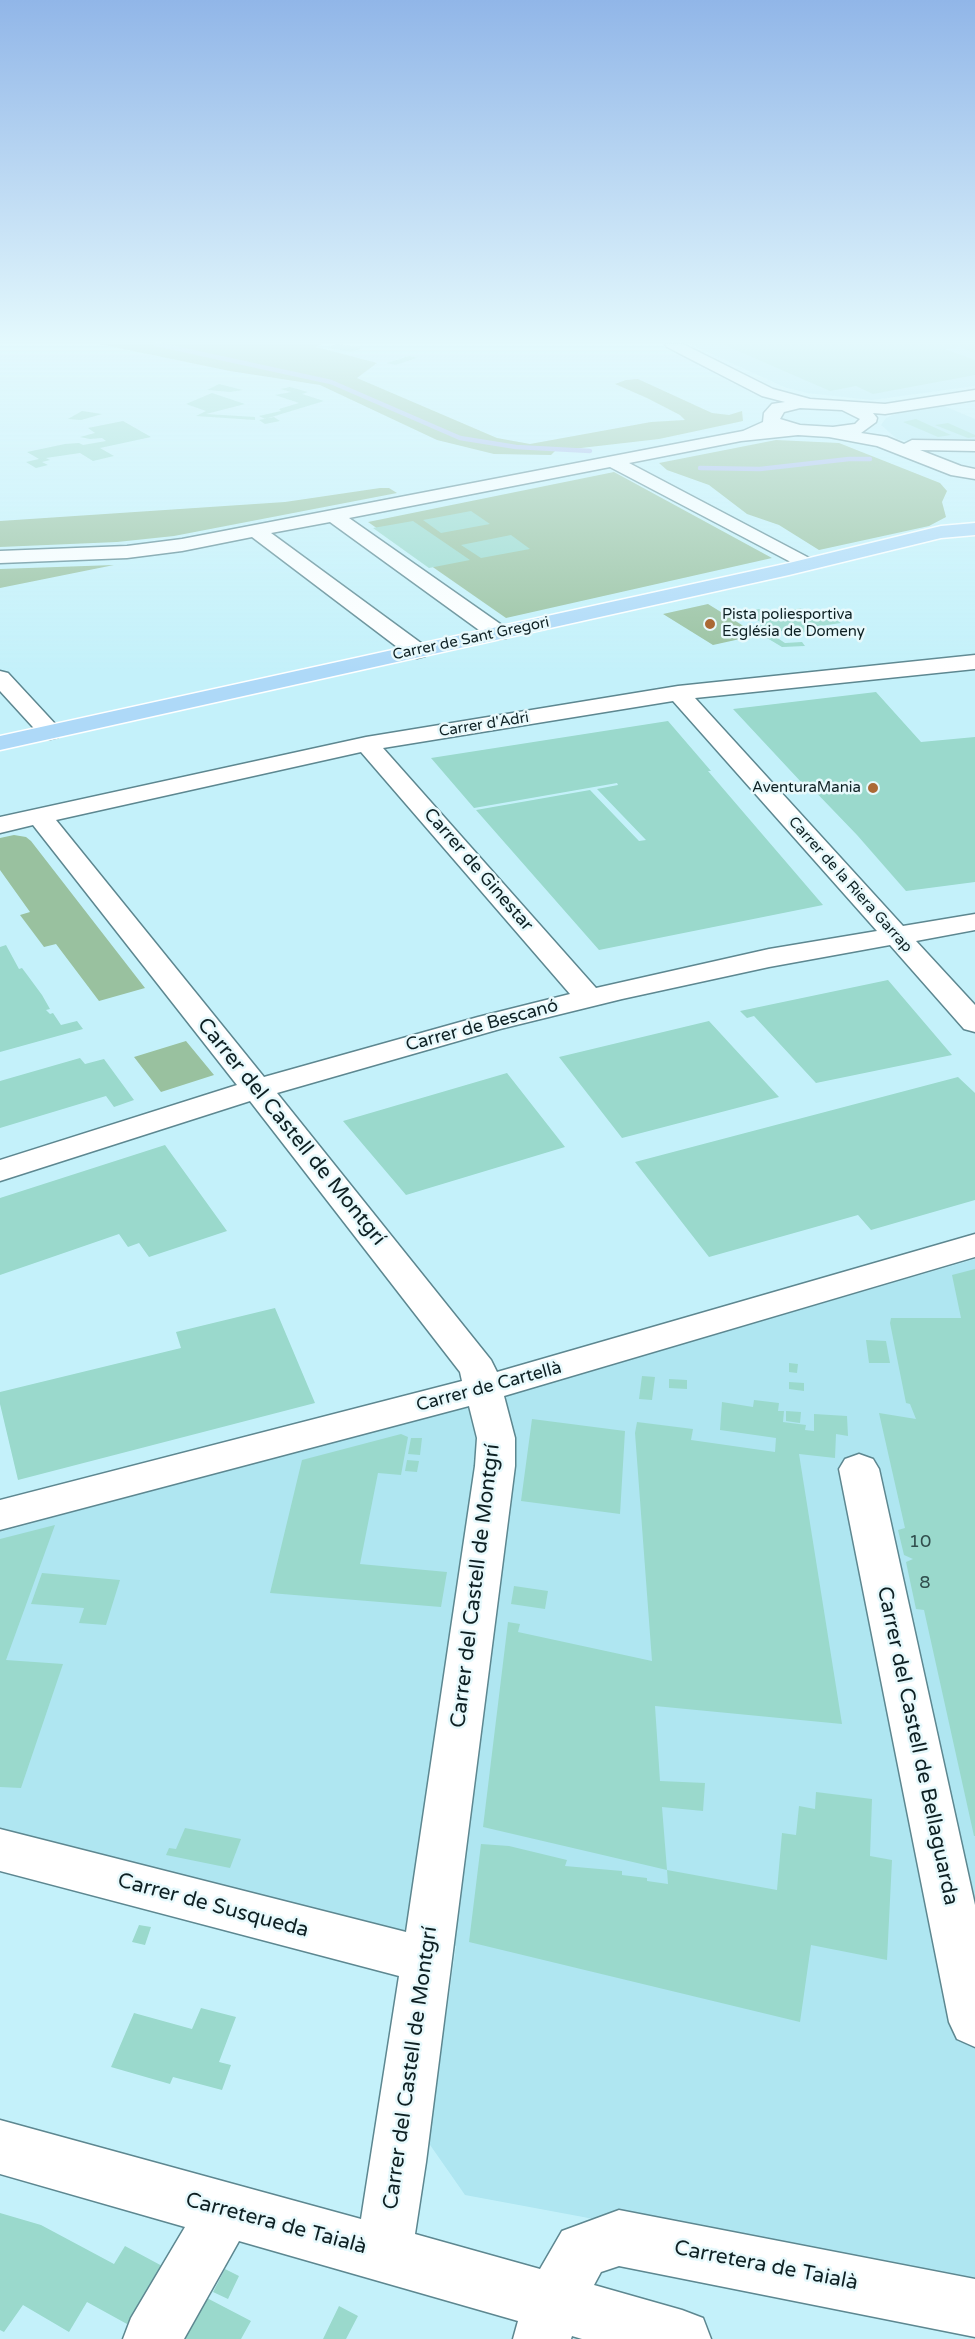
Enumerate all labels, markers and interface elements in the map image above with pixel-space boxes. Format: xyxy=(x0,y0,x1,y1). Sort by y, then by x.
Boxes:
place label: Pista poliesportiva Església de Domeny xyxy=(722,606,865,641)
street label: Carrer de Sant Gregori xyxy=(391,614,551,664)
marker: Pista poliesportiva Església de Domeny xyxy=(703,617,717,631)
street label: Carrer d'Adri xyxy=(438,709,530,741)
place label: AventuraMania xyxy=(752,779,861,797)
marker: AventuraMania xyxy=(866,781,880,795)
street label: Carrer de Ginestar xyxy=(419,804,537,936)
street label: Carrer de la Riera Garrap xyxy=(784,813,916,957)
street label: Carrer de Bescanó xyxy=(403,995,561,1057)
street label: Carrer del Castell de Montgrí xyxy=(191,1013,391,1251)
street label: Carrer de Cartellà xyxy=(414,1357,564,1417)
street label: Carrer del Castell de Montgrí xyxy=(446,1443,506,1729)
house number: 10 xyxy=(909,1531,931,1553)
house number: 8 xyxy=(919,1572,931,1594)
street label: Carrer del Castell de Bellaguarda xyxy=(871,1584,963,1908)
street label: Carrer de Susqueda xyxy=(115,1868,311,1944)
street label: Carrer del Castell de Montgrí xyxy=(379,1925,443,2211)
street label: Carretera de Taialà xyxy=(183,2188,369,2260)
street label: Carretera de Taialà xyxy=(672,2236,860,2296)

